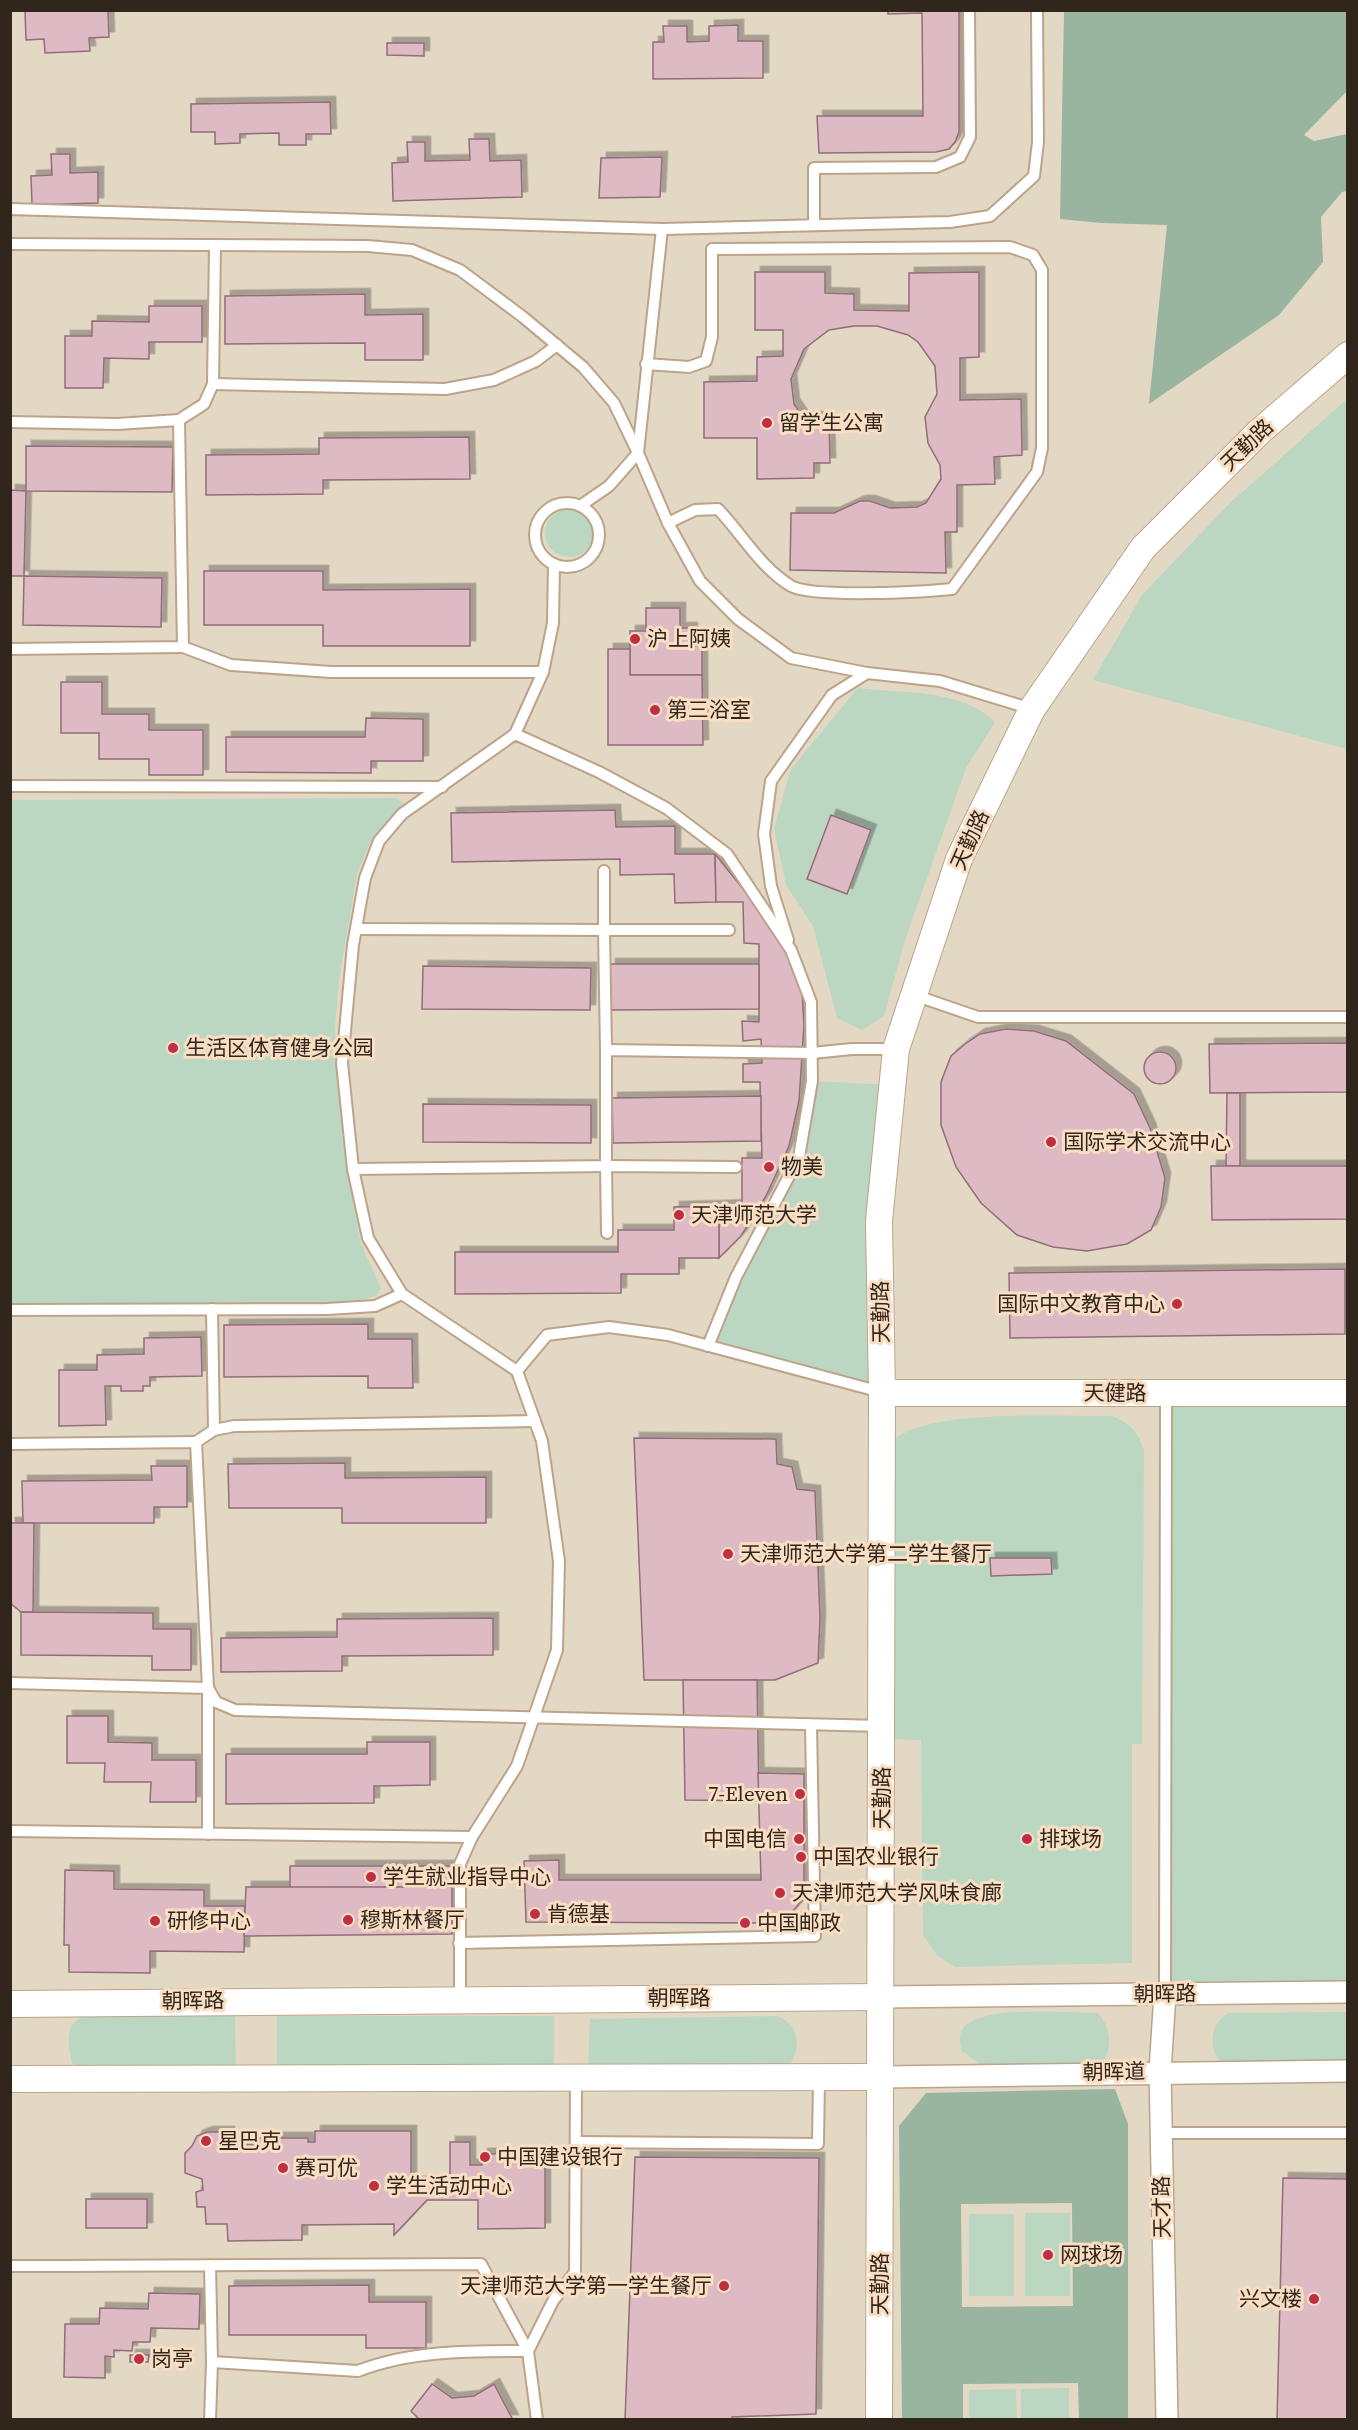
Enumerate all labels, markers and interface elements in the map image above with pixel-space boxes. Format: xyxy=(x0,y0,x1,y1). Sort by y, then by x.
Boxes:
place label: 留学生公寓 xyxy=(779,408,884,437)
street label: 天勤路 xyxy=(1214,412,1279,477)
marker: 留学生公寓 xyxy=(760,416,774,430)
place label: 沪上阿姨 xyxy=(647,624,731,653)
marker: 沪上阿姨 xyxy=(628,632,642,646)
place label: 第三浴室 xyxy=(667,695,751,724)
marker: 第三浴室 xyxy=(648,703,662,717)
street label: 天勤路 xyxy=(943,805,996,874)
place label: 生活区体育健身公园 xyxy=(185,1033,374,1062)
marker: 生活区体育健身公园 xyxy=(166,1041,180,1055)
place label: 国际学术交流中心 xyxy=(1063,1127,1231,1156)
marker: 国际学术交流中心 xyxy=(1044,1135,1058,1149)
place label: 物美 xyxy=(781,1152,823,1181)
marker: 物美 xyxy=(762,1160,776,1174)
place label: 天津师范大学 xyxy=(691,1200,817,1229)
marker: 天津师范大学 xyxy=(672,1208,686,1222)
street label: 天勤路 xyxy=(865,1280,896,1344)
place label: 国际中文教育中心 xyxy=(997,1289,1165,1318)
marker: 国际中文教育中心 xyxy=(1170,1297,1184,1311)
street label: 天健路 xyxy=(1084,1378,1147,1407)
place label: 天津师范大学第二学生餐厅 xyxy=(740,1539,992,1568)
marker: 天津师范大学第二学生餐厅 xyxy=(721,1547,735,1561)
street label: 天勤路 xyxy=(867,1767,896,1830)
place label: 7-Eleven xyxy=(708,1779,788,1808)
marker: 7-Eleven xyxy=(793,1787,807,1801)
place label: 中国电信 xyxy=(703,1824,787,1853)
place label: 排球场 xyxy=(1039,1824,1102,1853)
marker: 中国电信 xyxy=(792,1832,806,1846)
marker: 排球场 xyxy=(1020,1832,1034,1846)
place label: 中国农业银行 xyxy=(813,1842,939,1871)
marker: 中国农业银行 xyxy=(794,1850,808,1864)
place label: 学生就业指导中心 xyxy=(383,1862,551,1891)
marker: 学生就业指导中心 xyxy=(364,1870,378,1884)
place label: 天津师范大学风味食廊 xyxy=(792,1878,1002,1907)
marker: 天津师范大学风味食廊 xyxy=(773,1886,787,1900)
place label: 肯德基 xyxy=(547,1899,610,1928)
place label: 穆斯林餐厅 xyxy=(360,1905,465,1934)
place label: 研修中心 xyxy=(167,1906,251,1935)
marker: 肯德基 xyxy=(528,1907,542,1921)
place label: 中国邮政 xyxy=(757,1908,841,1937)
marker: 穆斯林餐厅 xyxy=(341,1913,355,1927)
marker: 研修中心 xyxy=(148,1914,162,1928)
marker: 中国邮政 xyxy=(738,1916,752,1930)
street label: 朝晖路 xyxy=(1133,1978,1197,2009)
street label: 朝晖路 xyxy=(648,1983,711,2012)
street label: 朝晖路 xyxy=(161,1985,225,2016)
street label: 朝晖道 xyxy=(1082,2056,1146,2087)
place label: 星巴克 xyxy=(218,2126,281,2155)
marker: 星巴克 xyxy=(199,2134,213,2148)
place label: 中国建设银行 xyxy=(497,2142,623,2171)
marker: 中国建设银行 xyxy=(478,2150,492,2164)
place label: 赛可优 xyxy=(295,2153,358,2182)
marker: 赛可优 xyxy=(276,2161,290,2175)
place label: 学生活动中心 xyxy=(386,2171,512,2200)
street label: 天才路 xyxy=(1146,2175,1177,2239)
marker: 学生活动中心 xyxy=(367,2179,381,2193)
place label: 网球场 xyxy=(1060,2240,1123,2269)
marker: 网球场 xyxy=(1041,2248,1055,2262)
street label: 天勤路 xyxy=(865,2253,894,2316)
place label: 天津师范大学第一学生餐厅 xyxy=(460,2271,712,2300)
marker: 天津师范大学第一学生餐厅 xyxy=(717,2279,731,2293)
place label: 兴文楼 xyxy=(1239,2284,1302,2313)
marker: 兴文楼 xyxy=(1307,2292,1321,2306)
place label: 岗亭 xyxy=(151,2344,193,2373)
marker: 岗亭 xyxy=(132,2352,146,2366)

